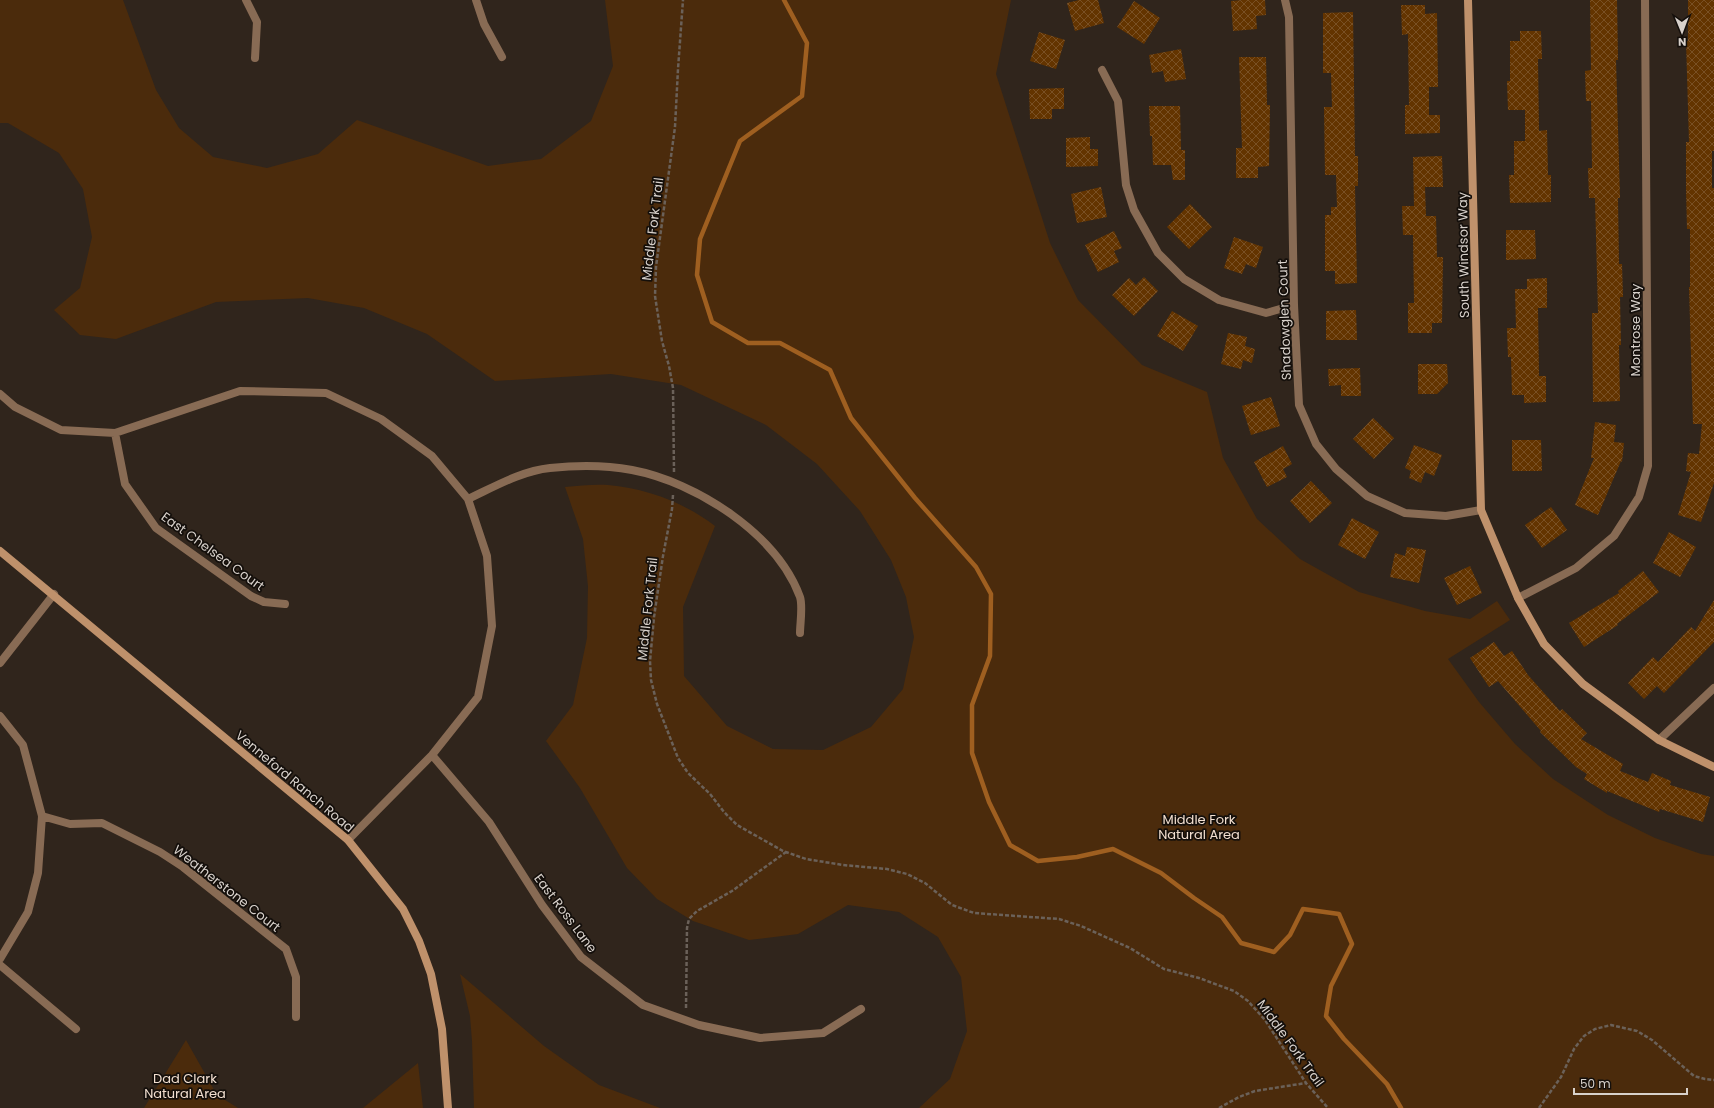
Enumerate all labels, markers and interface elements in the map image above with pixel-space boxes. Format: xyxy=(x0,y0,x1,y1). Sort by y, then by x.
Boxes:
north arrow xyxy=(1662,12,1702,52)
text: N xyxy=(1678,34,1686,50)
street label: Middle Fork Trail xyxy=(637,176,668,282)
street label: South Windsor Way xyxy=(1453,191,1474,318)
street label: Shadowglen Court xyxy=(1273,259,1296,381)
street label: Montrose Way xyxy=(1626,283,1645,376)
street label: East Chelsea Court xyxy=(157,507,268,596)
street label: Middle Fork Trail xyxy=(633,557,662,662)
street label: Venneford Ranch Road xyxy=(231,726,358,837)
park label: Middle Fork Natural Area xyxy=(1158,810,1240,844)
street label: Weatherstone Court xyxy=(169,840,285,937)
street label: East Ross Lane xyxy=(530,870,602,957)
street label: Middle Fork Trail xyxy=(1252,996,1329,1091)
park label: Dad Clark Natural Area xyxy=(144,1069,226,1103)
scale bar xyxy=(1574,1070,1687,1096)
text: 50 m xyxy=(1580,1075,1611,1092)

